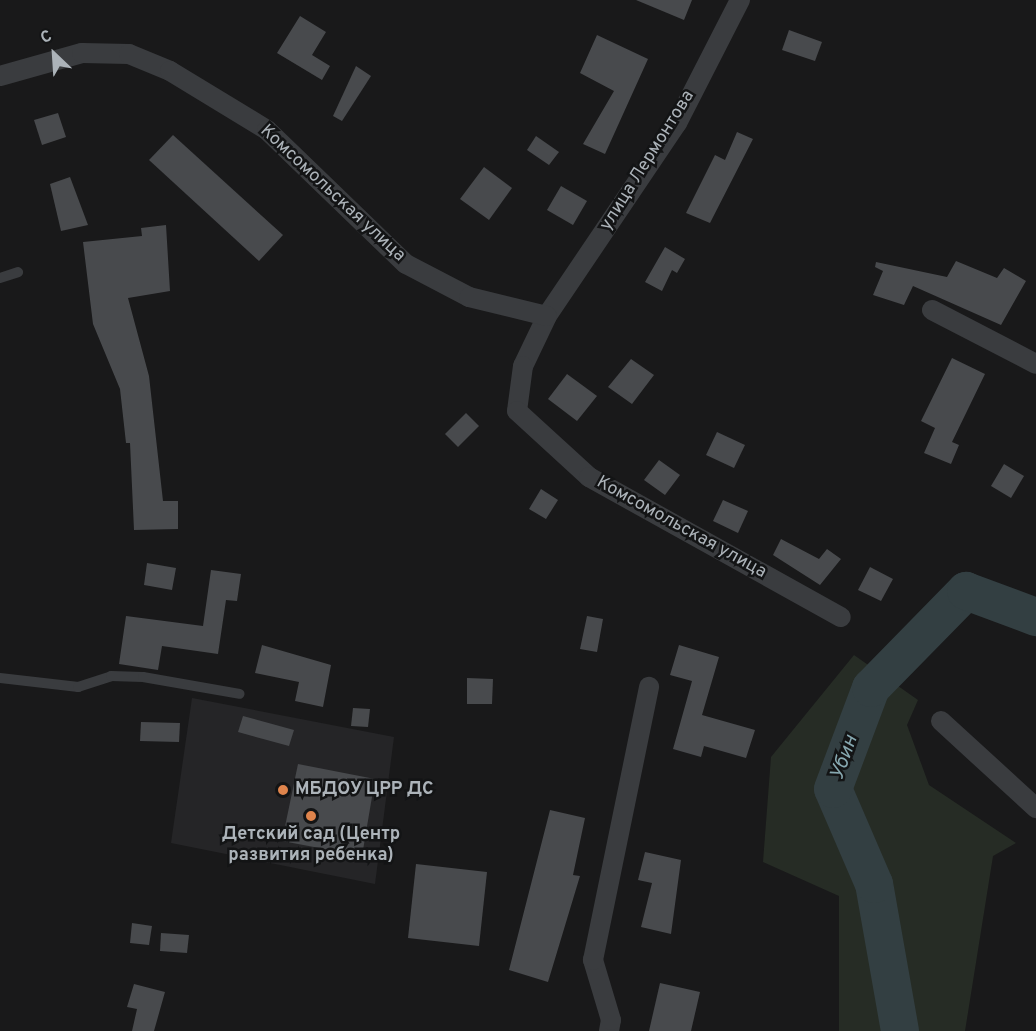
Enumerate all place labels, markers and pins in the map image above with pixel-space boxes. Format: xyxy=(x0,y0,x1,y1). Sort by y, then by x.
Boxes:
place label: МБДОУ ЦРР ДС xyxy=(295,779,434,801)
marker: МБДОУ ЦРР ДС xyxy=(276,783,290,797)
marker: Детский сад (Центр развития ребенка) xyxy=(304,809,318,823)
place label: Детский сад (Центр развития ребенка) xyxy=(222,825,400,868)

